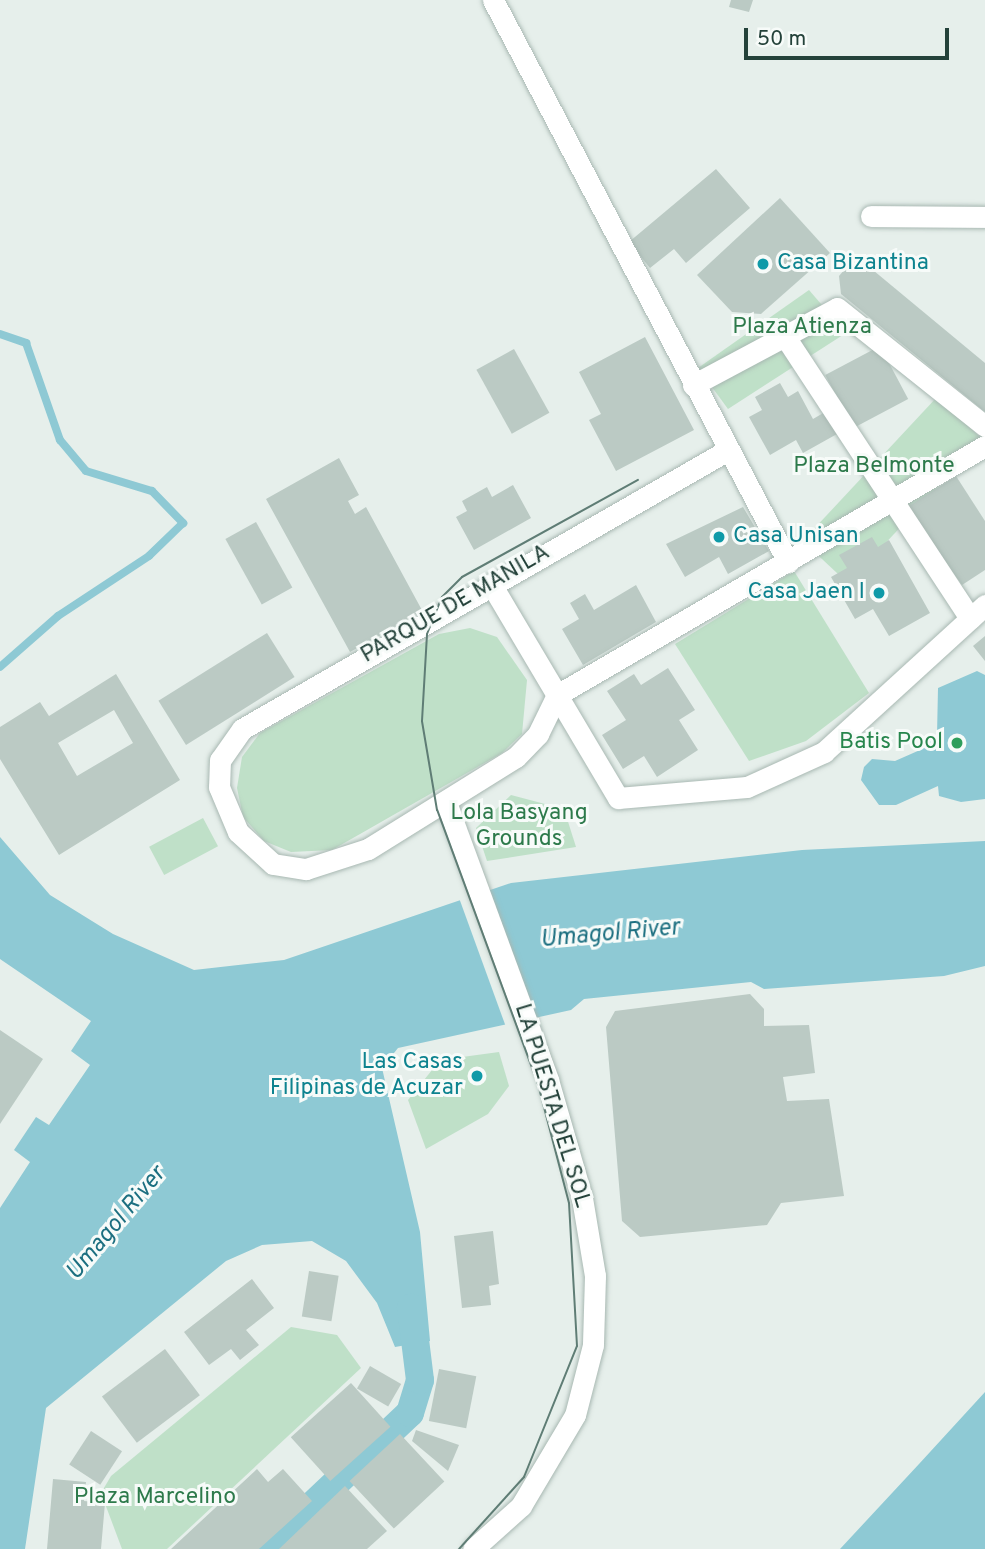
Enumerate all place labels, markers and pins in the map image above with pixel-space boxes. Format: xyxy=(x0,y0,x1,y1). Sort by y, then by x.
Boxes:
place label: Casa Bizantina xyxy=(777,250,929,278)
marker: Casa Bizantina xyxy=(755,256,771,272)
place label: Casa Unisan xyxy=(733,523,859,551)
marker: Casa Unisan xyxy=(711,529,727,545)
place label: Casa Jaen I xyxy=(747,579,865,607)
marker: Casa Jaen I xyxy=(871,585,887,601)
place label: Batis Pool xyxy=(839,729,943,757)
marker: Batis Pool xyxy=(949,735,965,751)
place label: Las Casas Filipinas de Acuzar xyxy=(269,1049,463,1103)
marker: Las Casas Filipinas de Acuzar xyxy=(469,1068,485,1084)

